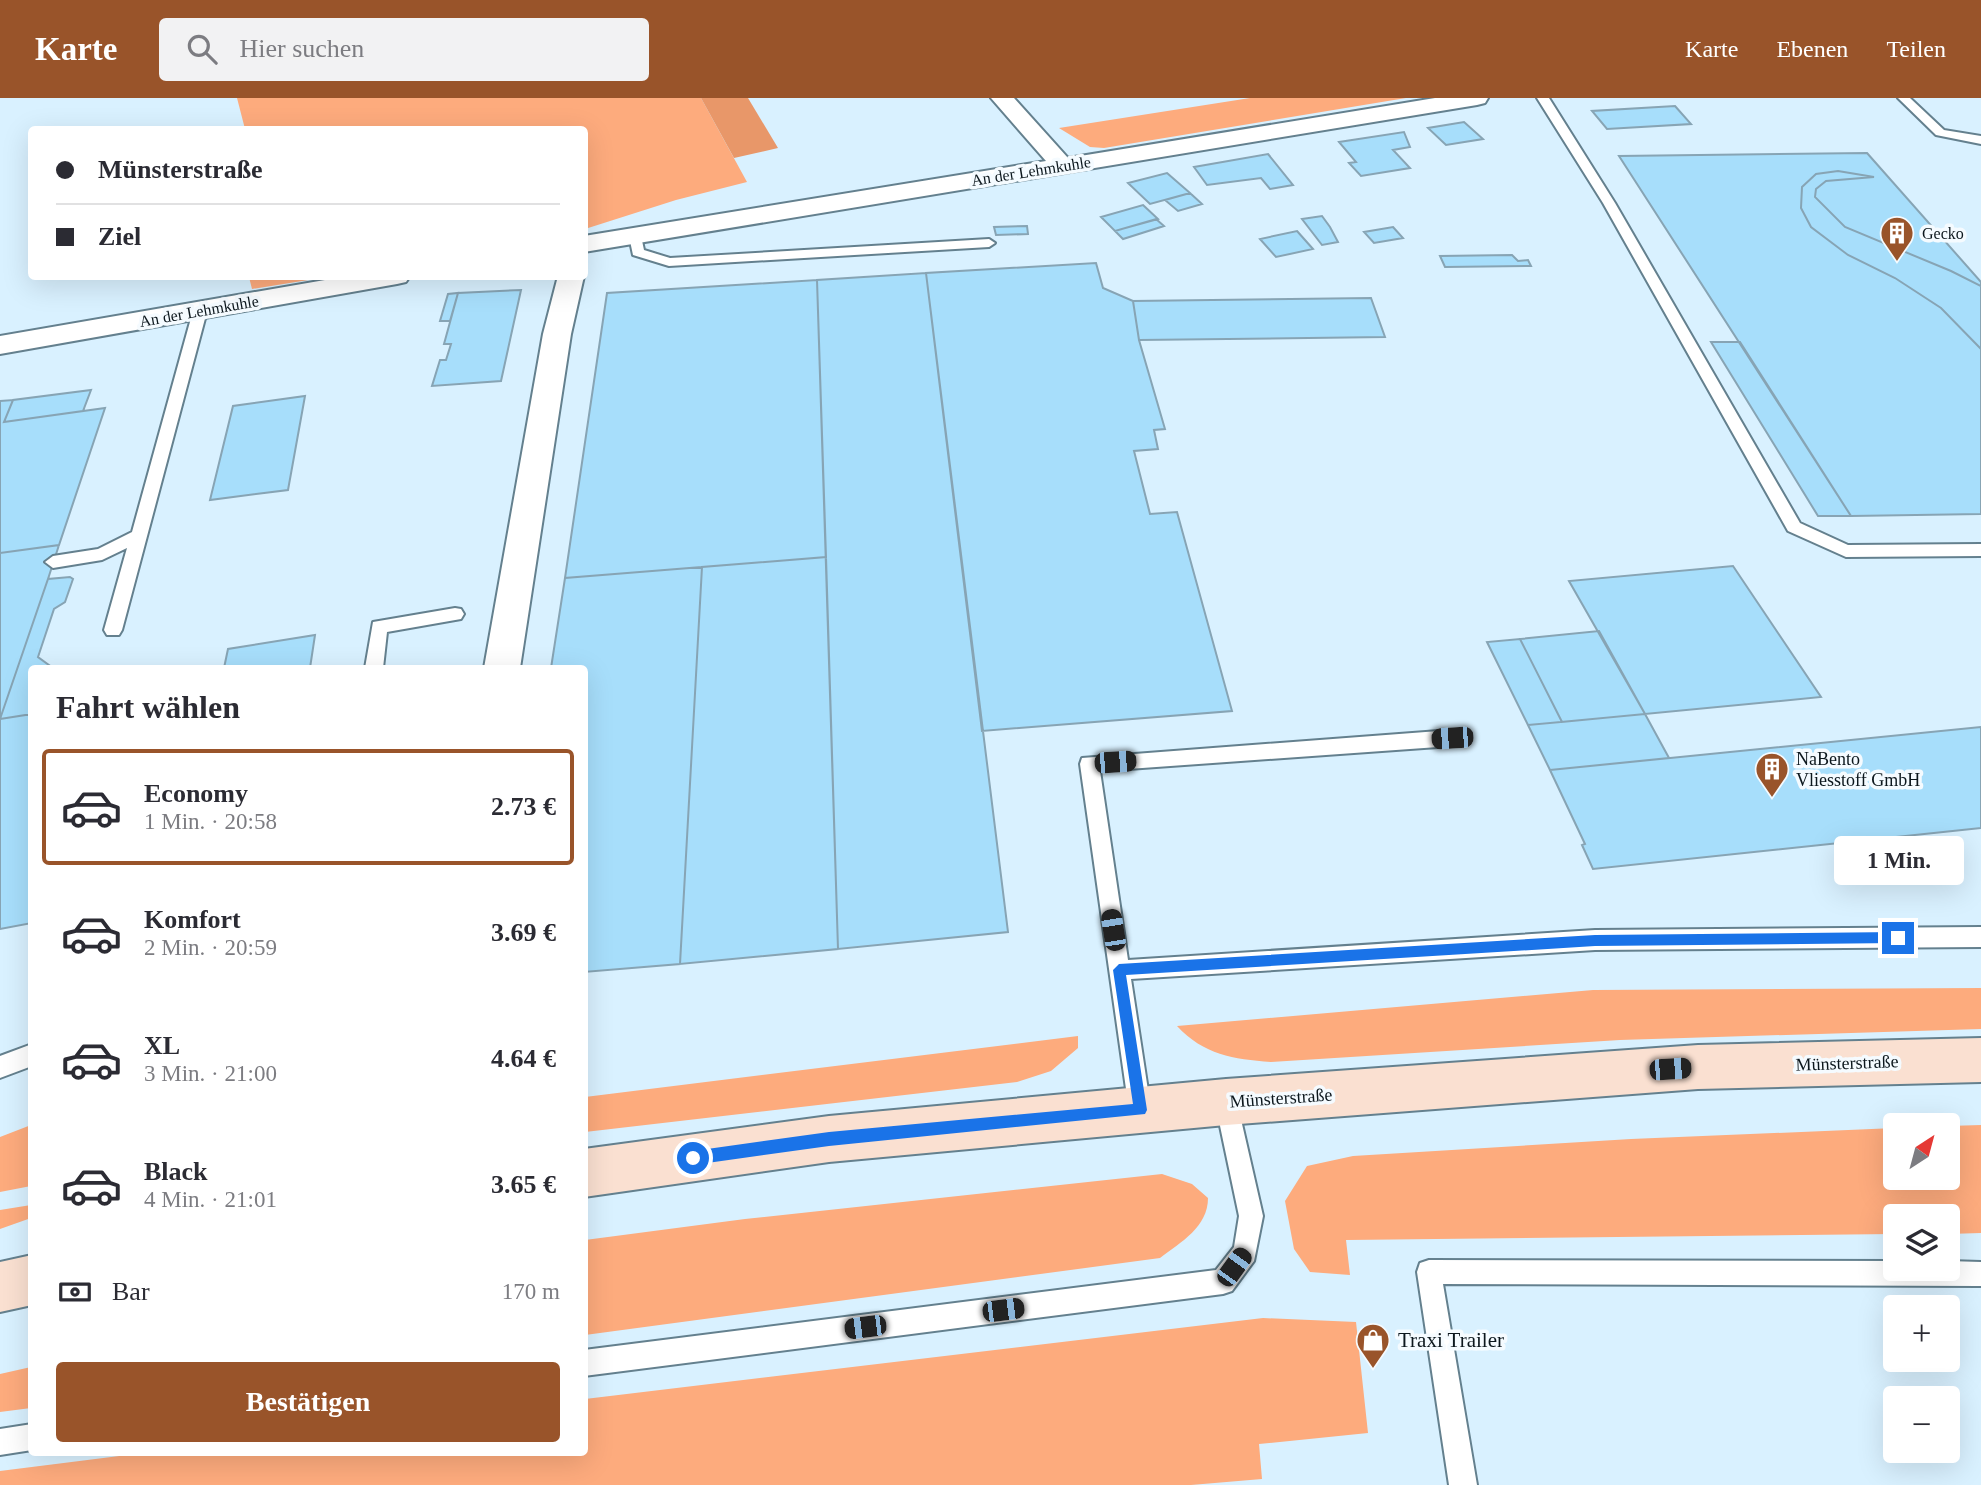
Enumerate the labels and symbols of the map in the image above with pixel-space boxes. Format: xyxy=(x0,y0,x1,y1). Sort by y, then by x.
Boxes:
street label: An der Lehmkuhle xyxy=(970,153,1092,189)
building icon: Gecko xyxy=(1878,214,1916,263)
place label: Gecko xyxy=(1922,225,1964,242)
street label: An der Lehmkuhle xyxy=(138,292,260,330)
car xyxy=(1431,726,1474,750)
place label: NaBento Vliesstoff GmbH xyxy=(1796,749,1920,790)
car xyxy=(1094,750,1137,774)
building icon: NaBento Vliesstoff GmbH xyxy=(1753,750,1791,799)
callout: 1 Min. xyxy=(1833,836,1963,886)
car xyxy=(1100,908,1127,952)
route end xyxy=(1882,922,1914,954)
street label: Münsterstraße xyxy=(1795,1051,1899,1075)
car xyxy=(1649,1057,1692,1081)
street label: Münsterstraße xyxy=(1229,1084,1333,1112)
north arrow xyxy=(1883,1113,1960,1190)
route start xyxy=(677,1142,709,1174)
car xyxy=(1214,1244,1255,1290)
car xyxy=(981,1297,1026,1323)
car xyxy=(843,1314,888,1340)
shop icon: Traxi Trailer xyxy=(1354,1321,1392,1370)
place label: Traxi Trailer xyxy=(1398,1328,1504,1352)

